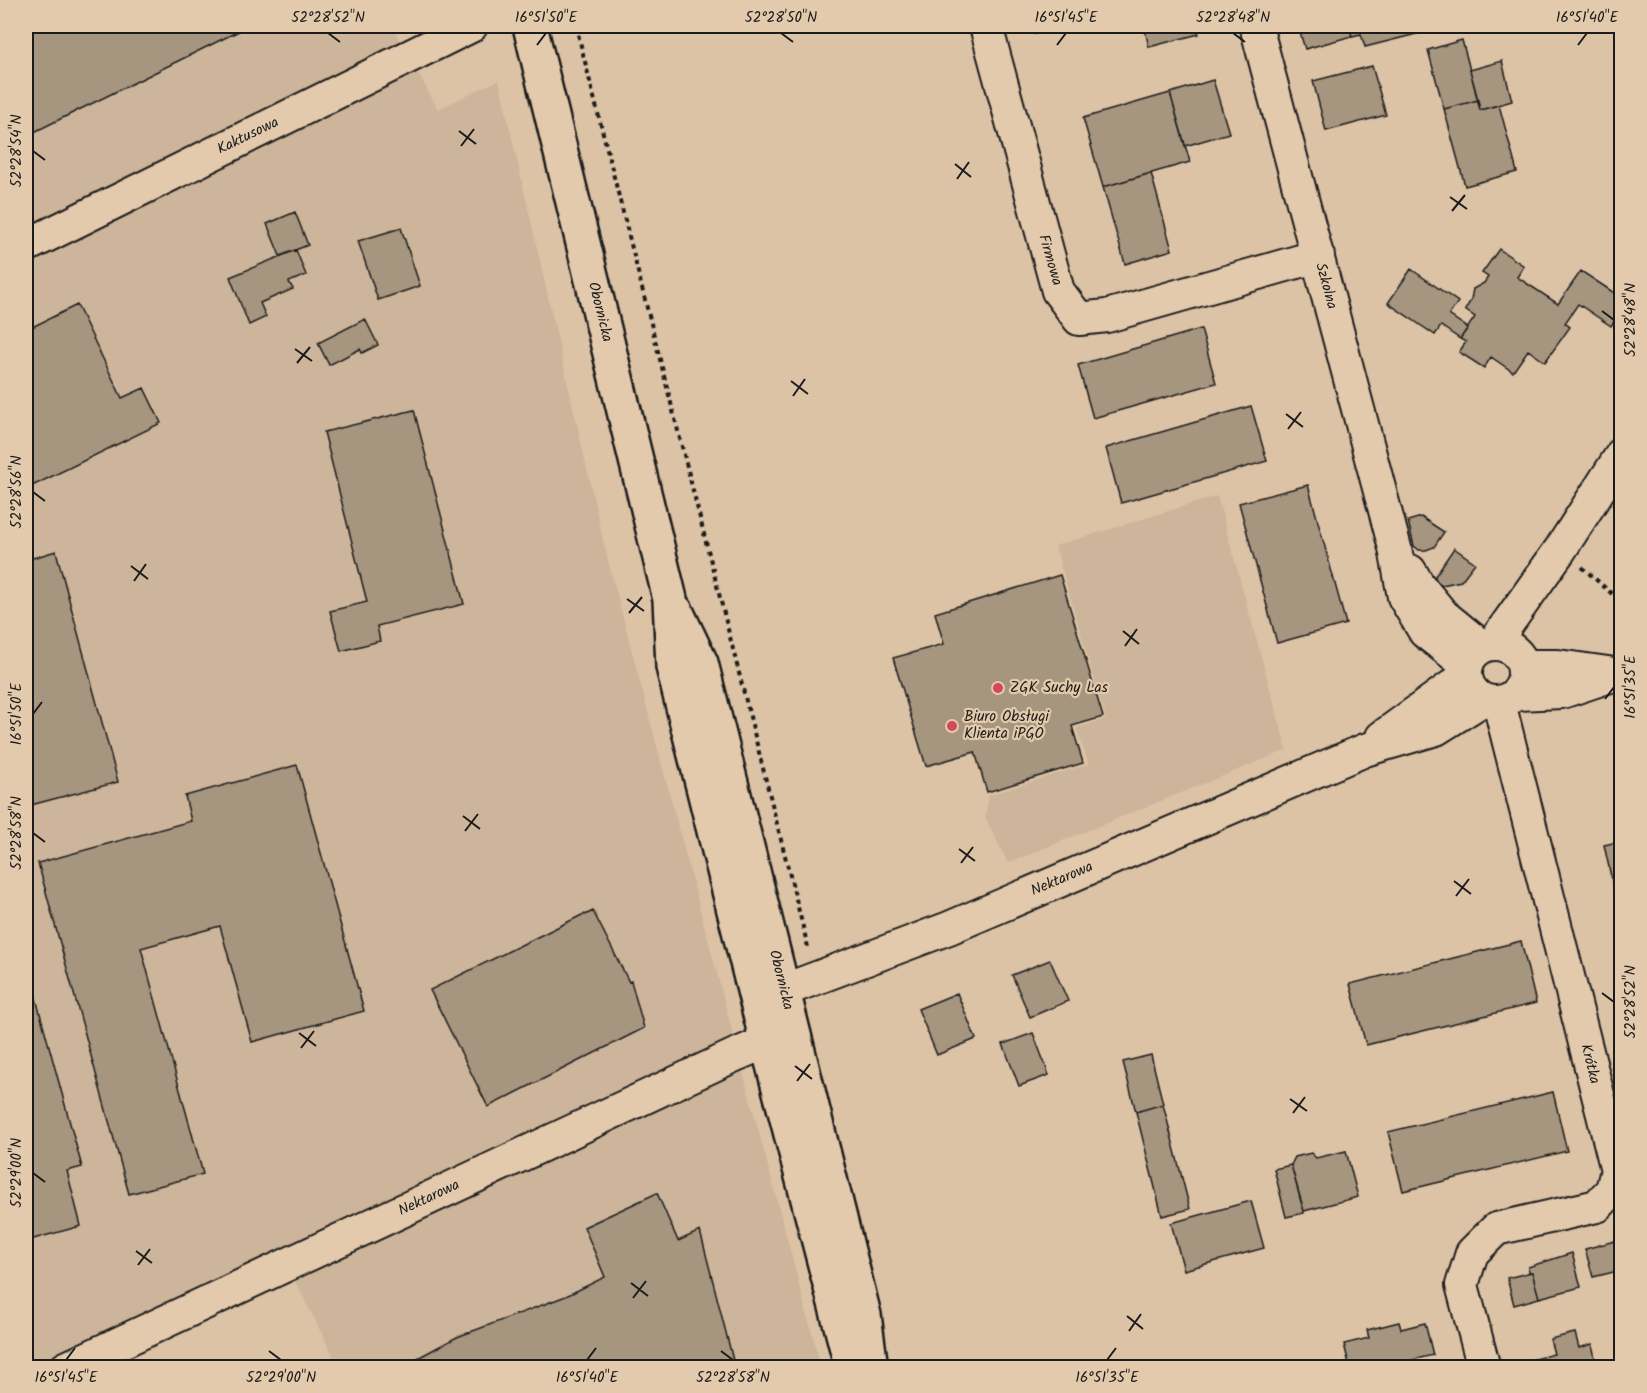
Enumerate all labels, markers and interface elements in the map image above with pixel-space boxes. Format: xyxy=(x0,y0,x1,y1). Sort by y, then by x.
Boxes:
text: 52°28'52"N xyxy=(291,6,365,30)
text: 16°51'50"E xyxy=(515,6,578,30)
text: 52°28'50"N xyxy=(745,6,817,30)
text: 16°51'45"E xyxy=(1034,6,1099,30)
text: 52°28'48"N xyxy=(1196,6,1270,30)
text: 16°51'40"E xyxy=(1556,6,1620,30)
street label: Kaktusowa xyxy=(213,111,283,161)
text: 52°28'54"N xyxy=(5,114,29,188)
street label: Firmowa xyxy=(1031,232,1069,288)
street label: Szkolna xyxy=(1308,260,1344,312)
street label: Obornicka xyxy=(581,279,619,345)
text: 52°28'48"N xyxy=(1619,283,1643,357)
text: 52°28'56"N xyxy=(5,455,29,529)
text: 16°51'35"E xyxy=(1619,654,1643,719)
place label: ZGK Suchy Las xyxy=(1010,676,1109,700)
marker: ZGK Suchy Las xyxy=(991,681,1005,695)
text: 16°51'50"E xyxy=(5,682,29,745)
place label: Biuro Obsługi Klienta iPGO xyxy=(964,705,1050,746)
marker: Biuro Obsługi Klienta iPGO xyxy=(945,719,959,733)
text: 52°28'58"N xyxy=(5,796,29,870)
street label: Nektarowa xyxy=(1027,855,1097,903)
street label: Obornicka xyxy=(762,947,800,1013)
text: 52°28'52"N xyxy=(1619,965,1643,1039)
street label: Krótka xyxy=(1573,1041,1607,1087)
text: 52°29'00"N xyxy=(5,1138,29,1208)
street label: Nektarowa xyxy=(394,1173,464,1223)
text: 16°51'45"E xyxy=(34,1366,99,1390)
text: 52°29'00"N xyxy=(246,1366,316,1390)
text: 16°51'40"E xyxy=(556,1366,620,1390)
text: 52°28'58"N xyxy=(696,1366,770,1390)
text: 16°51'35"E xyxy=(1075,1366,1140,1390)

